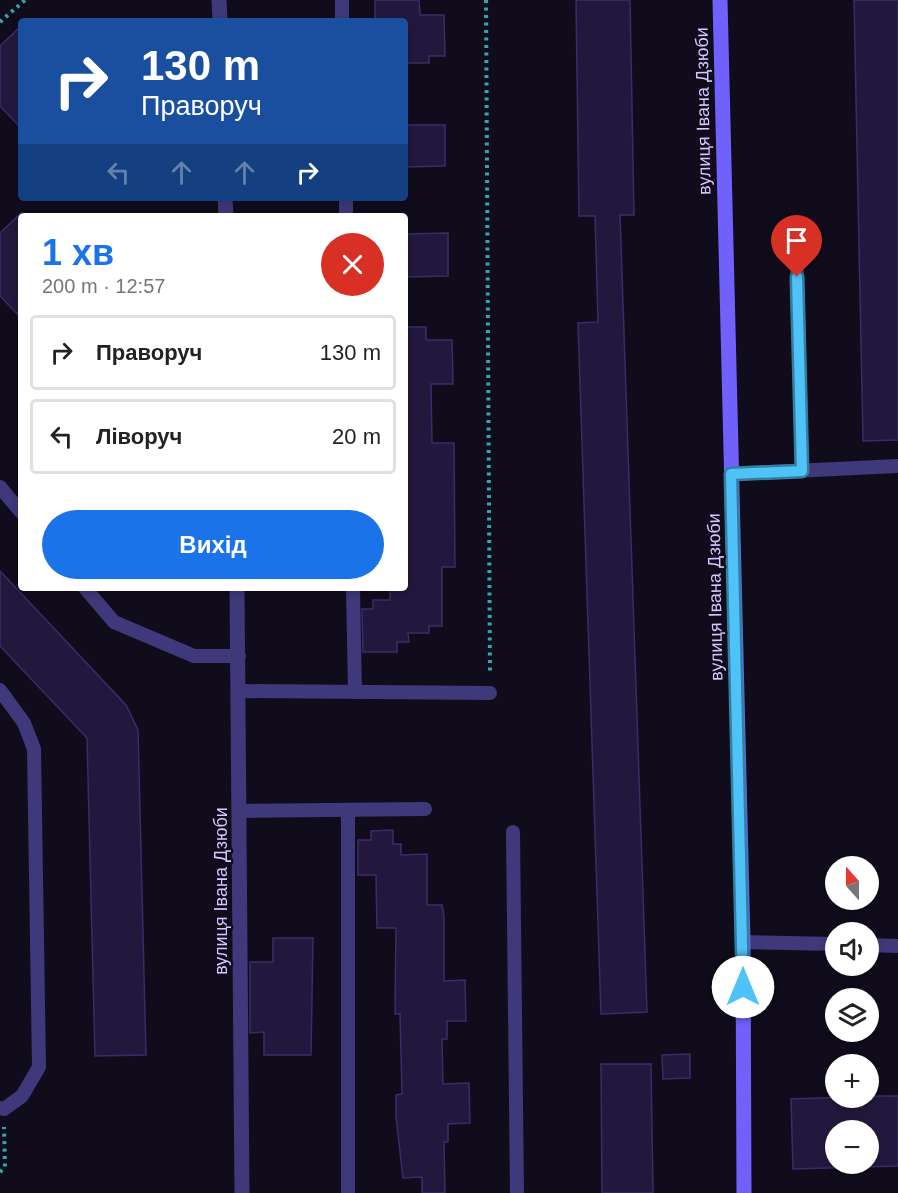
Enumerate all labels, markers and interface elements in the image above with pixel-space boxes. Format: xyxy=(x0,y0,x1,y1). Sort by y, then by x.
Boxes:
street label: вулиця Івана Дзюби xyxy=(692,27,714,195)
icon: right xyxy=(42,42,120,120)
text: 130 m xyxy=(141,42,260,89)
text: Праворуч xyxy=(141,91,262,121)
icon: left xyxy=(102,156,135,189)
icon: ahead xyxy=(165,156,198,189)
icon: ahead xyxy=(228,156,261,189)
icon: right xyxy=(291,156,324,189)
pin xyxy=(771,215,822,277)
icon: arrive xyxy=(780,224,813,257)
text: 1 хв xyxy=(42,232,114,273)
button: close xyxy=(321,233,384,296)
text: 200 m · 12:57 xyxy=(42,275,165,297)
icon: right xyxy=(45,336,78,369)
text: Праворуч xyxy=(96,340,202,365)
text: 130 m xyxy=(320,340,381,365)
icon: left xyxy=(45,420,78,453)
text: Ліворуч xyxy=(96,424,182,449)
text: 20 m xyxy=(332,424,381,449)
button: Вихід xyxy=(42,510,384,579)
street label: вулиця Івана Дзюби xyxy=(704,513,726,681)
street label: вулиця Івана Дзюби xyxy=(211,807,231,975)
north arrow xyxy=(825,856,879,910)
map controls xyxy=(825,856,879,1174)
button: sound xyxy=(825,922,879,976)
position arrow xyxy=(711,955,775,1019)
button: layers xyxy=(825,988,879,1042)
button: + xyxy=(825,1054,879,1108)
button: − xyxy=(825,1120,879,1174)

